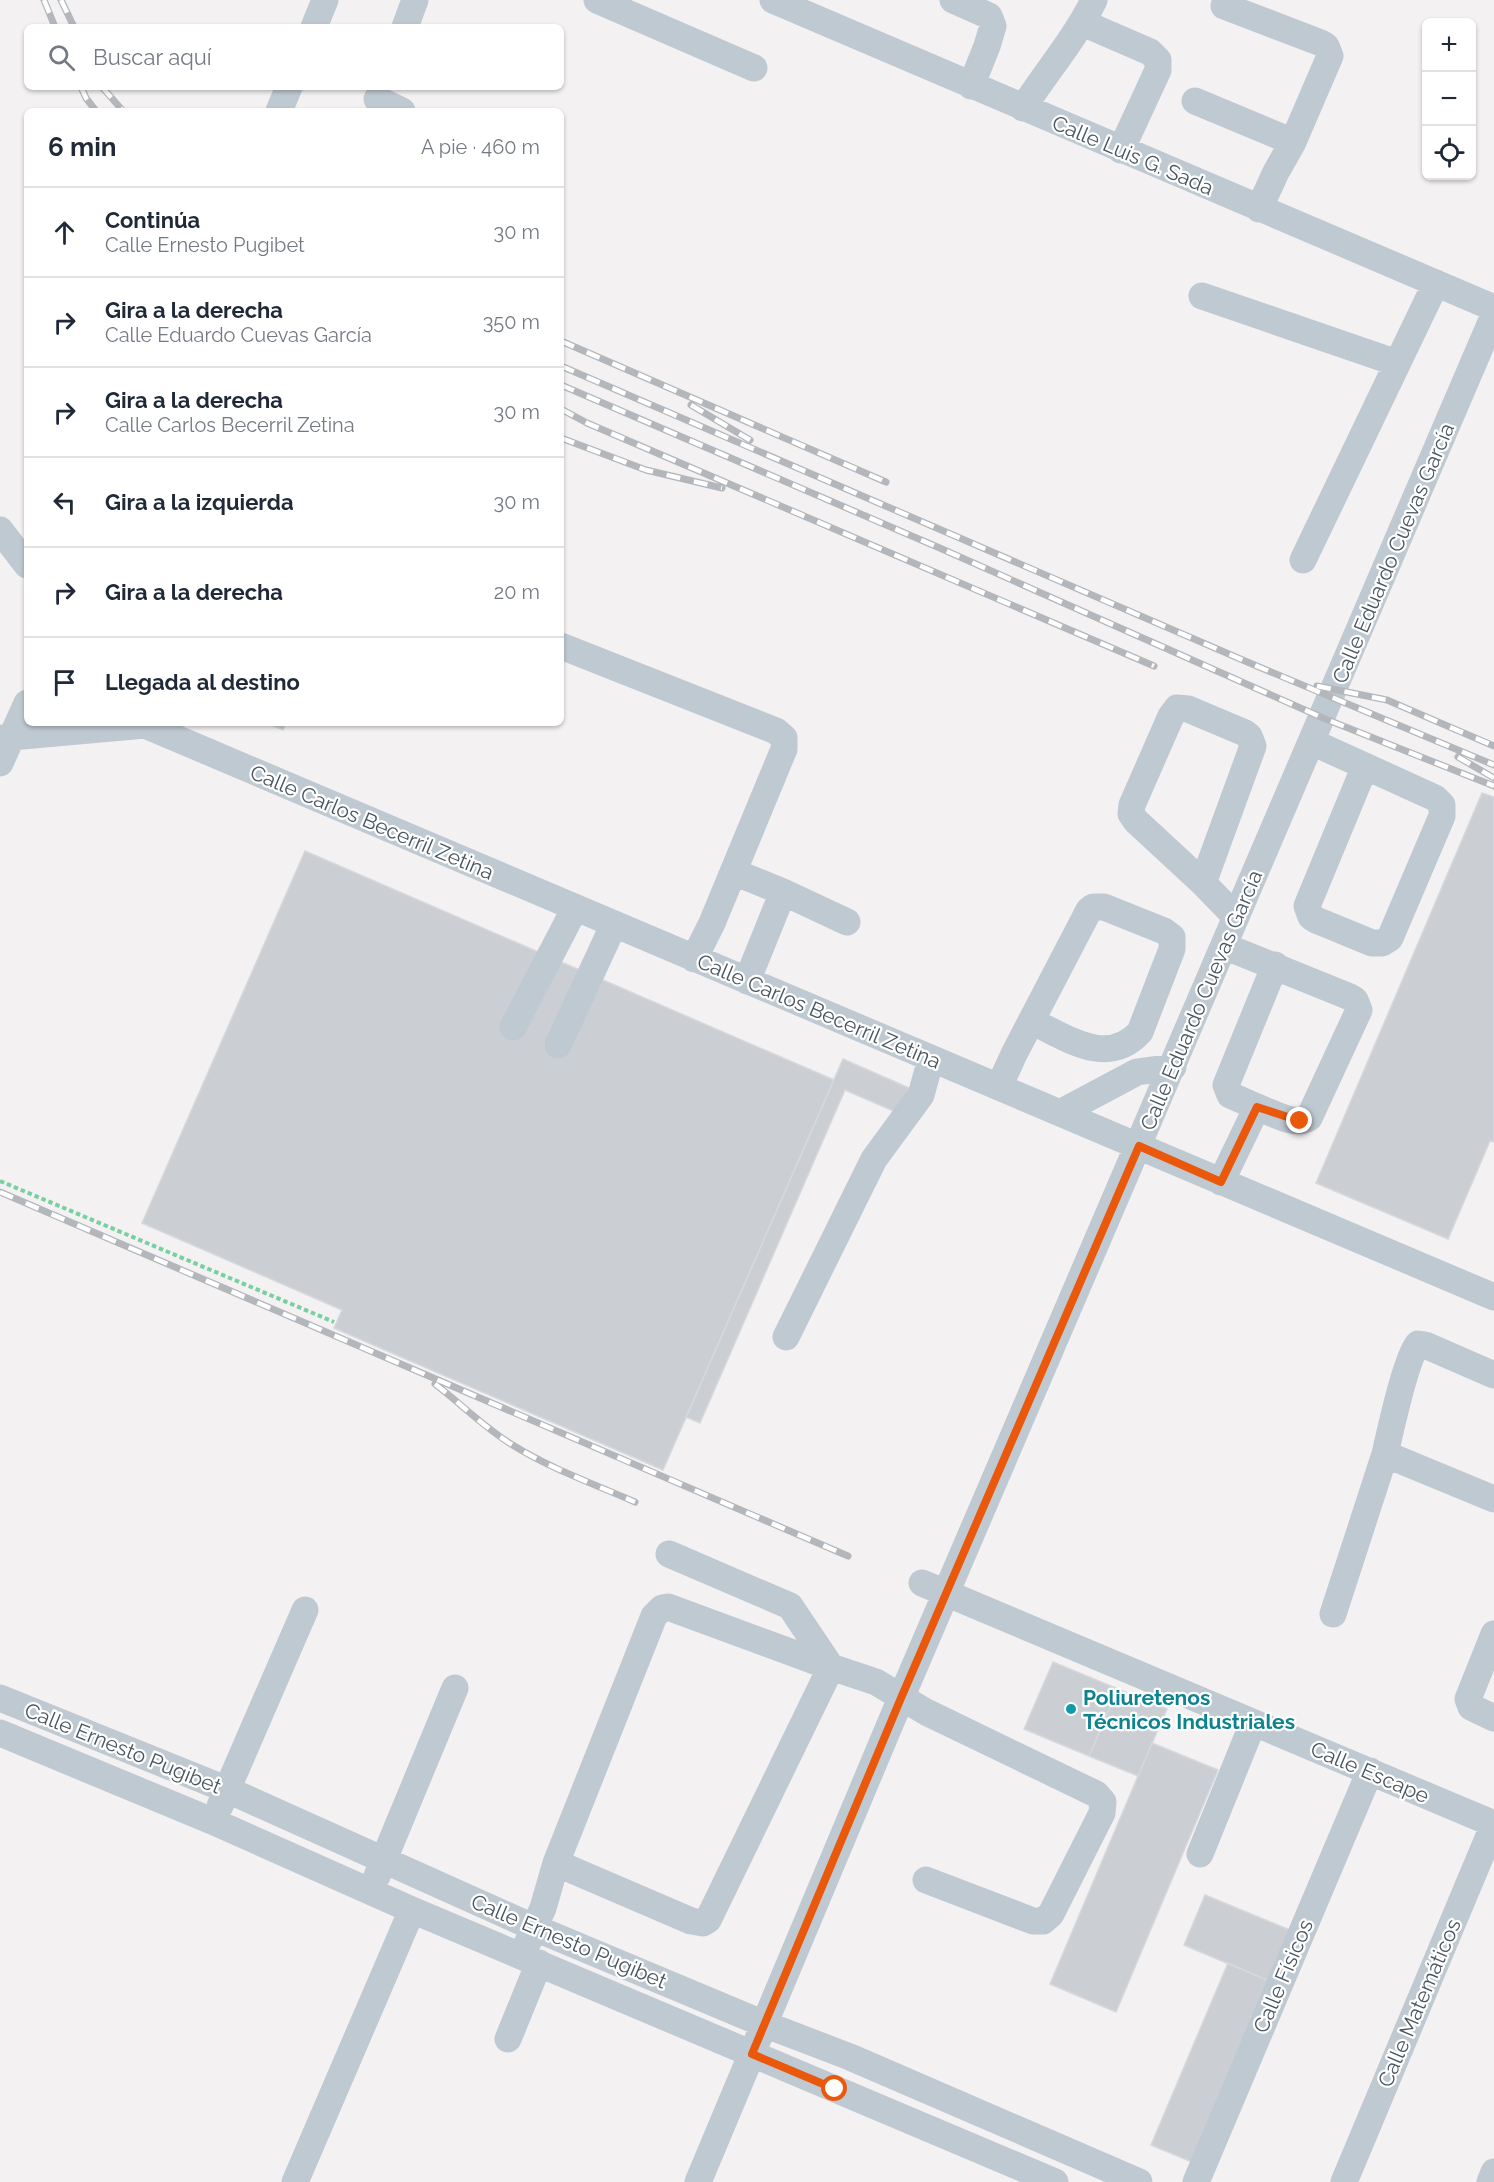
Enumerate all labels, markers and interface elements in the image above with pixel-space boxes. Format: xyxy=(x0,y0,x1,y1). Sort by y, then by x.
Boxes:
map controls xyxy=(1422,18,1476,180)
button: + xyxy=(1422,18,1476,72)
search box xyxy=(24,24,564,90)
icon: search xyxy=(45,41,78,74)
text: Buscar aquí xyxy=(93,44,212,70)
button: − xyxy=(1422,72,1476,126)
street label: Calle Luis G. Sada xyxy=(1049,110,1217,200)
button: locate xyxy=(1422,126,1476,180)
text: 6 min xyxy=(48,132,117,162)
text: A pie · 460 m xyxy=(421,135,540,159)
text: Continúa xyxy=(105,207,200,233)
icon: ahead xyxy=(48,216,81,249)
text: 30 m xyxy=(494,220,540,244)
text: Calle Ernesto Pugibet xyxy=(105,233,305,257)
text: Gira a la derecha xyxy=(105,297,283,323)
icon: right xyxy=(48,306,81,339)
text: 350 m xyxy=(483,310,540,334)
text: Calle Eduardo Cuevas García xyxy=(105,323,372,347)
text: Gira a la derecha xyxy=(105,387,283,413)
icon: right xyxy=(48,396,81,429)
text: 30 m xyxy=(494,400,540,424)
text: Calle Carlos Becerril Zetina xyxy=(105,413,355,437)
street label: Calle Eduardo Cuevas García xyxy=(1327,419,1459,687)
icon: left xyxy=(48,486,81,519)
text: Gira a la izquierda xyxy=(105,489,294,515)
text: 30 m xyxy=(494,490,540,514)
icon: right xyxy=(48,576,81,609)
text: Gira a la derecha xyxy=(105,579,283,605)
text: 20 m xyxy=(494,580,540,604)
icon: arrive xyxy=(48,666,81,699)
text: Llegada al destino xyxy=(105,669,300,695)
street label: Calle Carlos Becerril Zetina xyxy=(246,759,498,885)
street label: Calle Eduardo Cuevas García xyxy=(1135,866,1267,1134)
street label: Calle Carlos Becerril Zetina xyxy=(693,948,945,1074)
route end xyxy=(1286,1107,1312,1133)
place label: Poliuretenos Técnicos Industriales xyxy=(1083,1685,1295,1734)
street label: Calle Ernesto Pugibet xyxy=(21,1697,225,1799)
marker: Poliuretenos Técnicos Industriales xyxy=(1064,1702,1078,1716)
street label: Calle Escape xyxy=(1307,1736,1433,1808)
street label: Calle Ernesto Pugibet xyxy=(468,1889,670,1993)
street label: Calle Matemáticos xyxy=(1372,1915,1466,2091)
street label: Calle Físicos xyxy=(1248,1916,1318,2036)
route start xyxy=(821,2075,847,2101)

